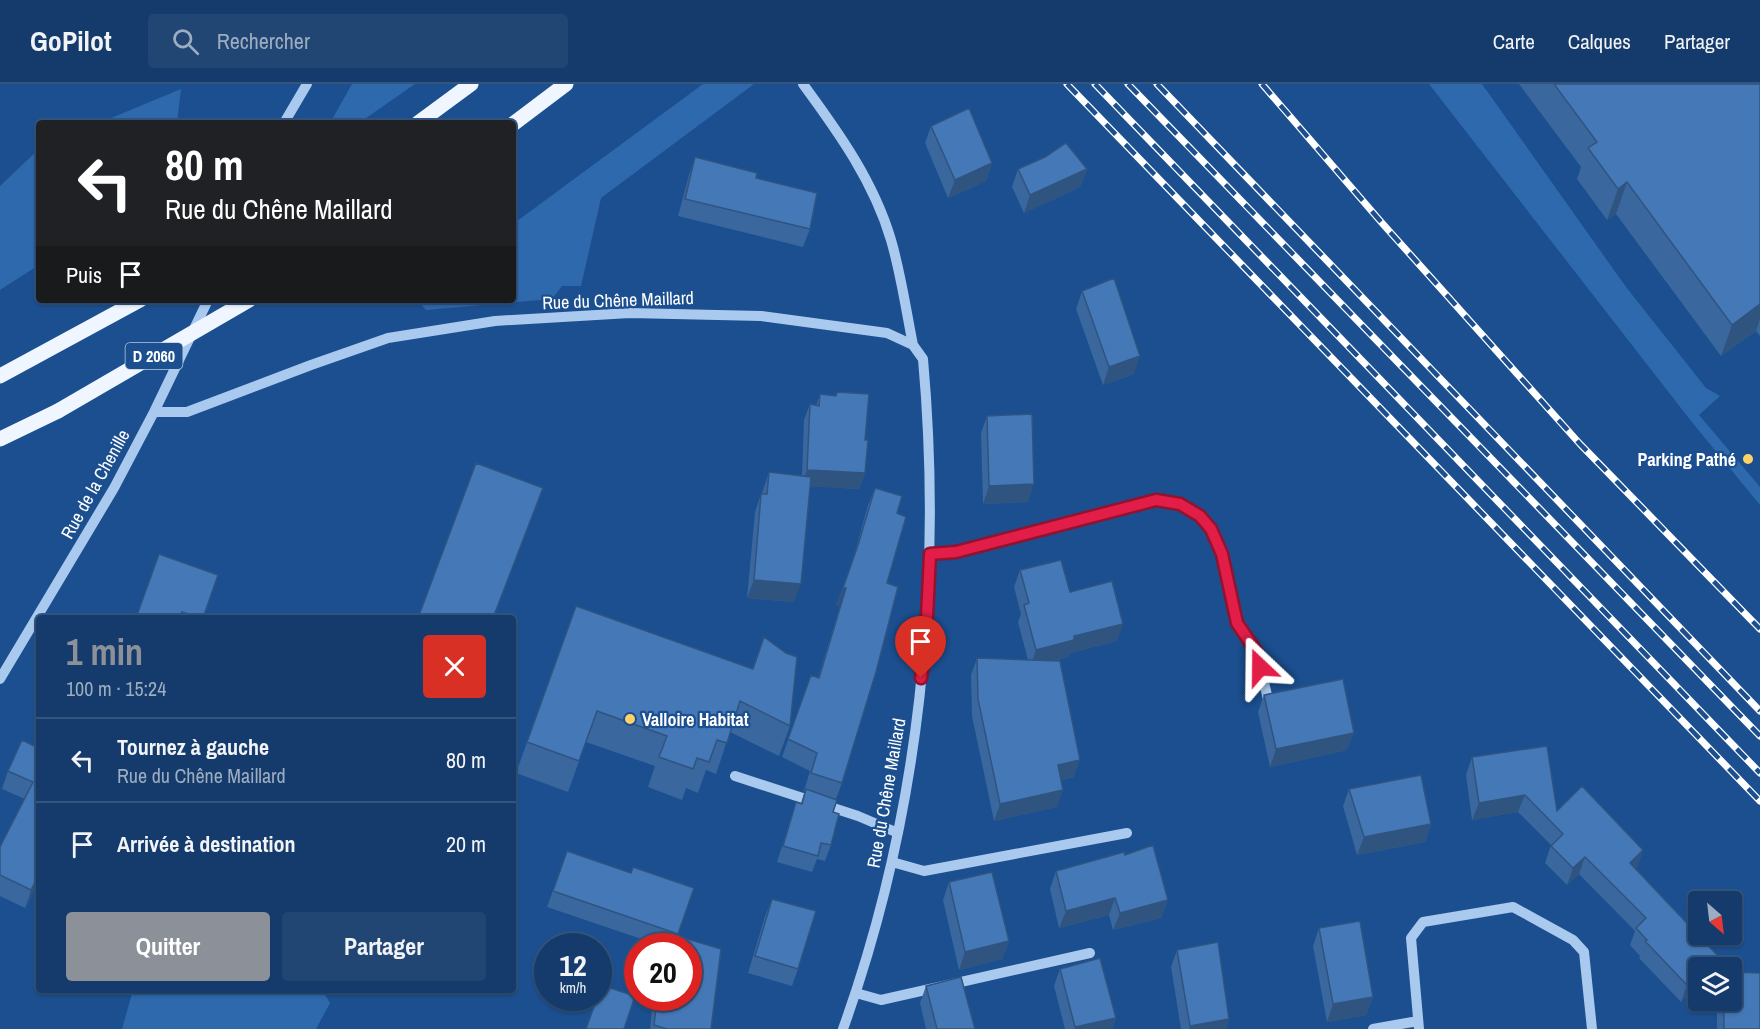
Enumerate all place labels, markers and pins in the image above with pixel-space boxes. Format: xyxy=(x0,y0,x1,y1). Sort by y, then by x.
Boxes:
place label: Parking Pathé xyxy=(1638,447,1736,472)
marker: Parking Pathé xyxy=(1741,452,1755,466)
pin xyxy=(895,616,946,678)
place label: Valloire Habitat xyxy=(642,707,749,732)
marker: Valloire Habitat xyxy=(623,712,637,726)

